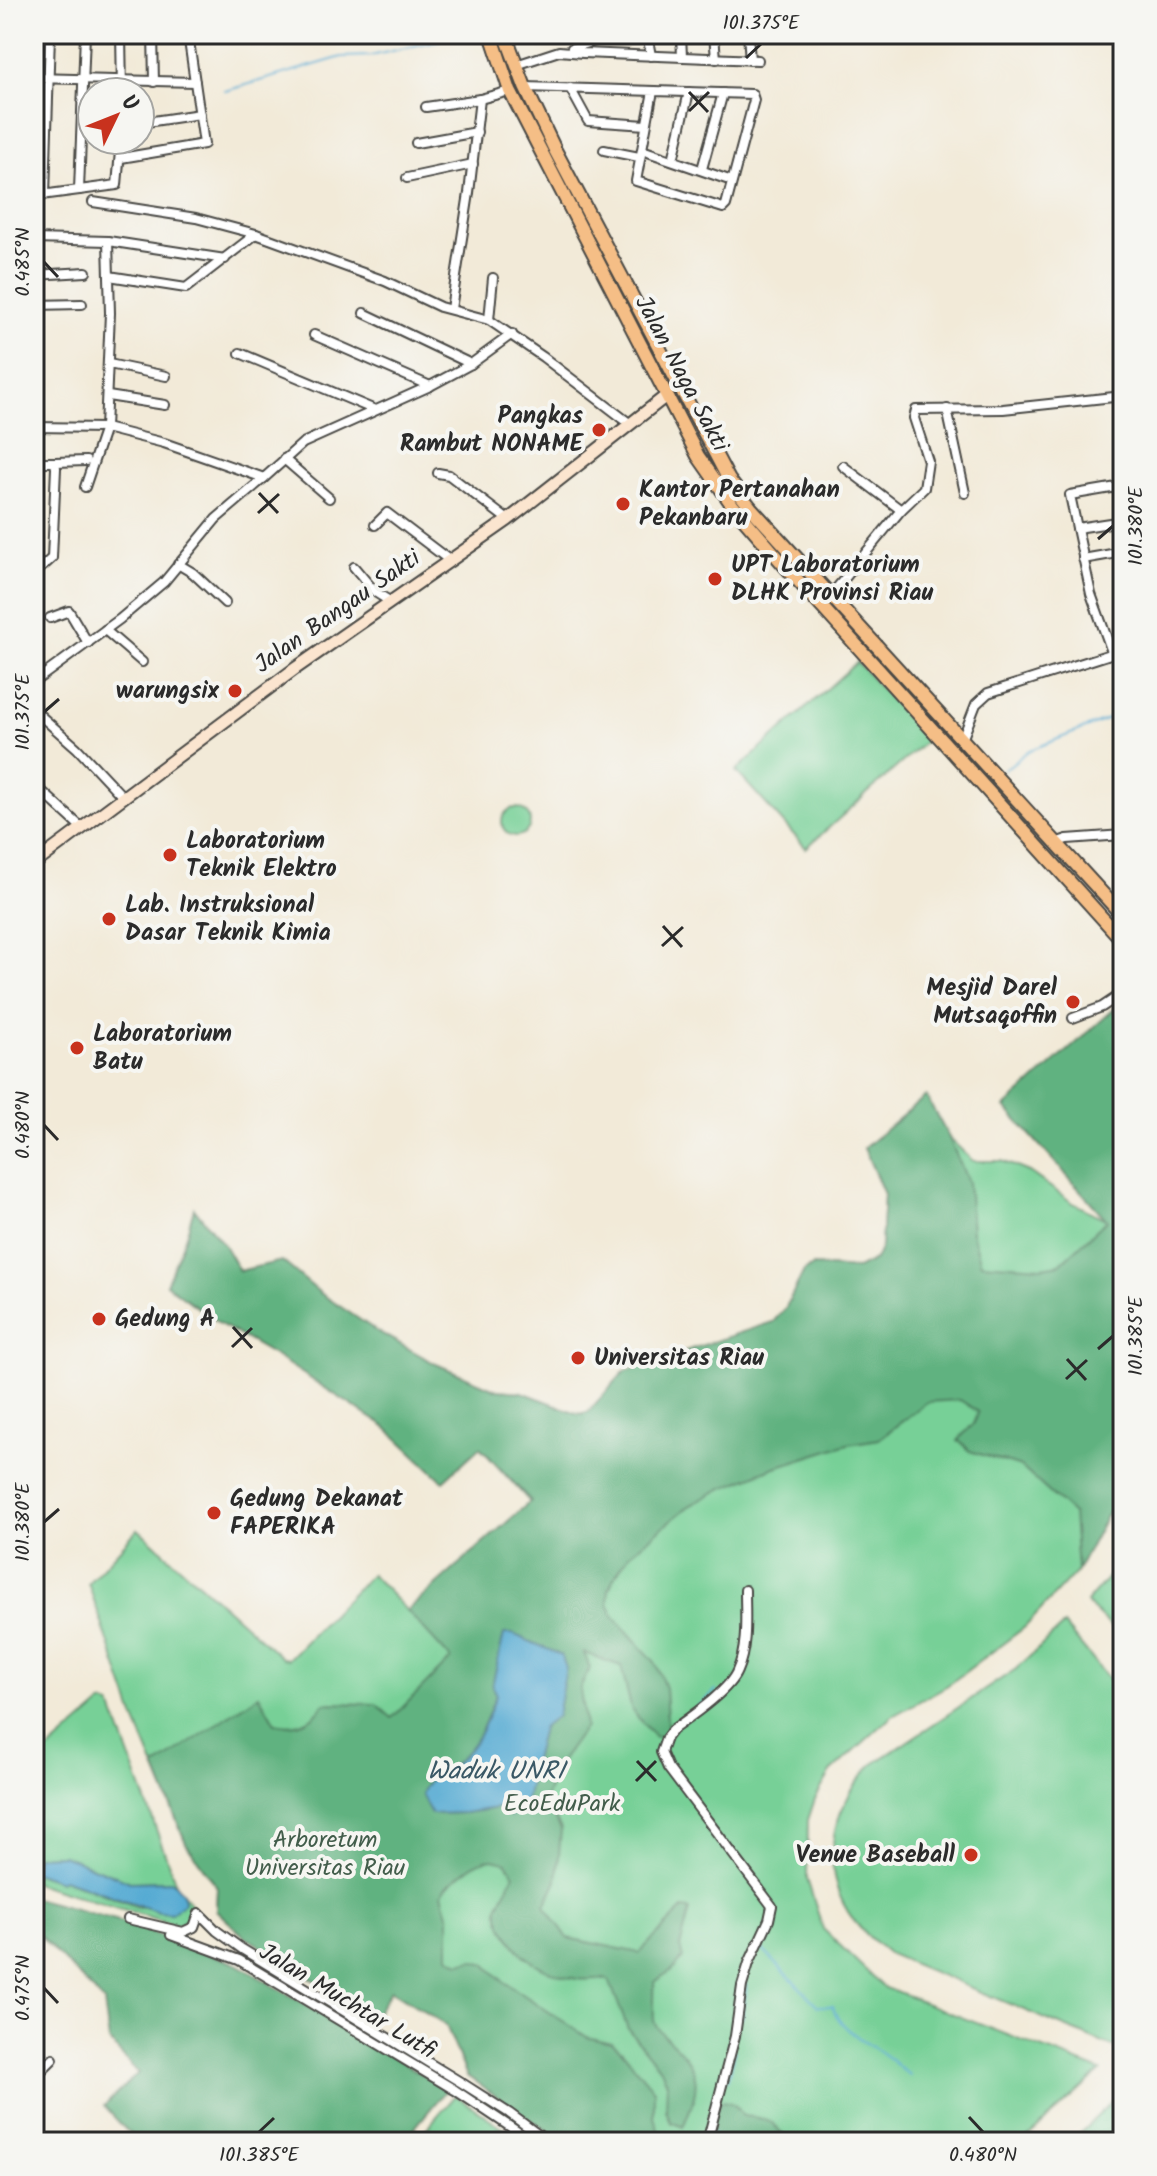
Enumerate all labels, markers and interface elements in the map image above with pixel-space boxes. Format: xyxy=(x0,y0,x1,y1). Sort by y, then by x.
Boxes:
text: 101.375°E xyxy=(722,8,801,40)
north arrow xyxy=(76,76,156,156)
text: U xyxy=(112,87,146,121)
text: 0.485°N xyxy=(8,228,40,296)
street label: Jalan Naga Sakti xyxy=(623,289,739,460)
place label: Pangkas Rambut NONAME xyxy=(400,397,585,464)
marker: Pangkas Rambut NONAME xyxy=(590,421,608,439)
place label: Kantor Pertanahan Pekanbaru xyxy=(639,471,840,538)
text: 101.380°E xyxy=(1121,485,1153,566)
marker: Kantor Pertanahan Pekanbaru xyxy=(614,495,632,513)
street label: Jalan Bangau Sakti xyxy=(247,539,430,684)
place label: UPT Laboratorium DLHK Provinsi Riau xyxy=(731,546,933,613)
marker: UPT Laboratorium DLHK Provinsi Riau xyxy=(706,570,724,588)
text: 101.375°E xyxy=(8,672,40,751)
place label: warungsix xyxy=(116,672,220,711)
marker: warungsix xyxy=(226,682,244,700)
place label: Laboratorium Teknik Elektro xyxy=(186,822,337,889)
marker: Laboratorium Teknik Elektro xyxy=(161,846,179,864)
place label: Lab. Instruksional Dasar Teknik Kimia xyxy=(125,886,331,953)
marker: Lab. Instruksional Dasar Teknik Kimia xyxy=(100,910,118,928)
place label: Mesjid Darel Mutsaqoffin xyxy=(926,969,1058,1036)
marker: Mesjid Darel Mutsaqoffin xyxy=(1064,993,1082,1011)
place label: Laboratorium Batu xyxy=(93,1015,232,1082)
marker: Laboratorium Batu xyxy=(68,1039,86,1057)
text: 0.480°N xyxy=(8,1091,40,1159)
text: 101.385°E xyxy=(1121,1295,1153,1376)
place label: Gedung A xyxy=(115,1300,215,1339)
marker: Gedung A xyxy=(90,1310,108,1328)
place label: Universitas Riau xyxy=(594,1339,764,1378)
marker: Universitas Riau xyxy=(569,1349,587,1367)
place label: Gedung Dekanat FAPERIKA xyxy=(230,1480,404,1547)
text: 101.380°E xyxy=(8,1481,40,1562)
marker: Gedung Dekanat FAPERIKA xyxy=(205,1504,223,1522)
water label: Waduk UNRI xyxy=(427,1751,568,1793)
park label: EcoEduPark xyxy=(504,1785,621,1824)
park label: Arboretum Universitas Riau xyxy=(245,1821,406,1888)
place label: Venue Baseball xyxy=(796,1836,956,1875)
marker: Venue Baseball xyxy=(962,1846,980,1864)
street label: Jalan Muchtar Lutfi xyxy=(251,1934,443,2071)
text: 0.475°N xyxy=(8,1955,40,2021)
text: 101.385°E xyxy=(219,2140,300,2172)
text: 0.480°N xyxy=(949,2140,1017,2172)

